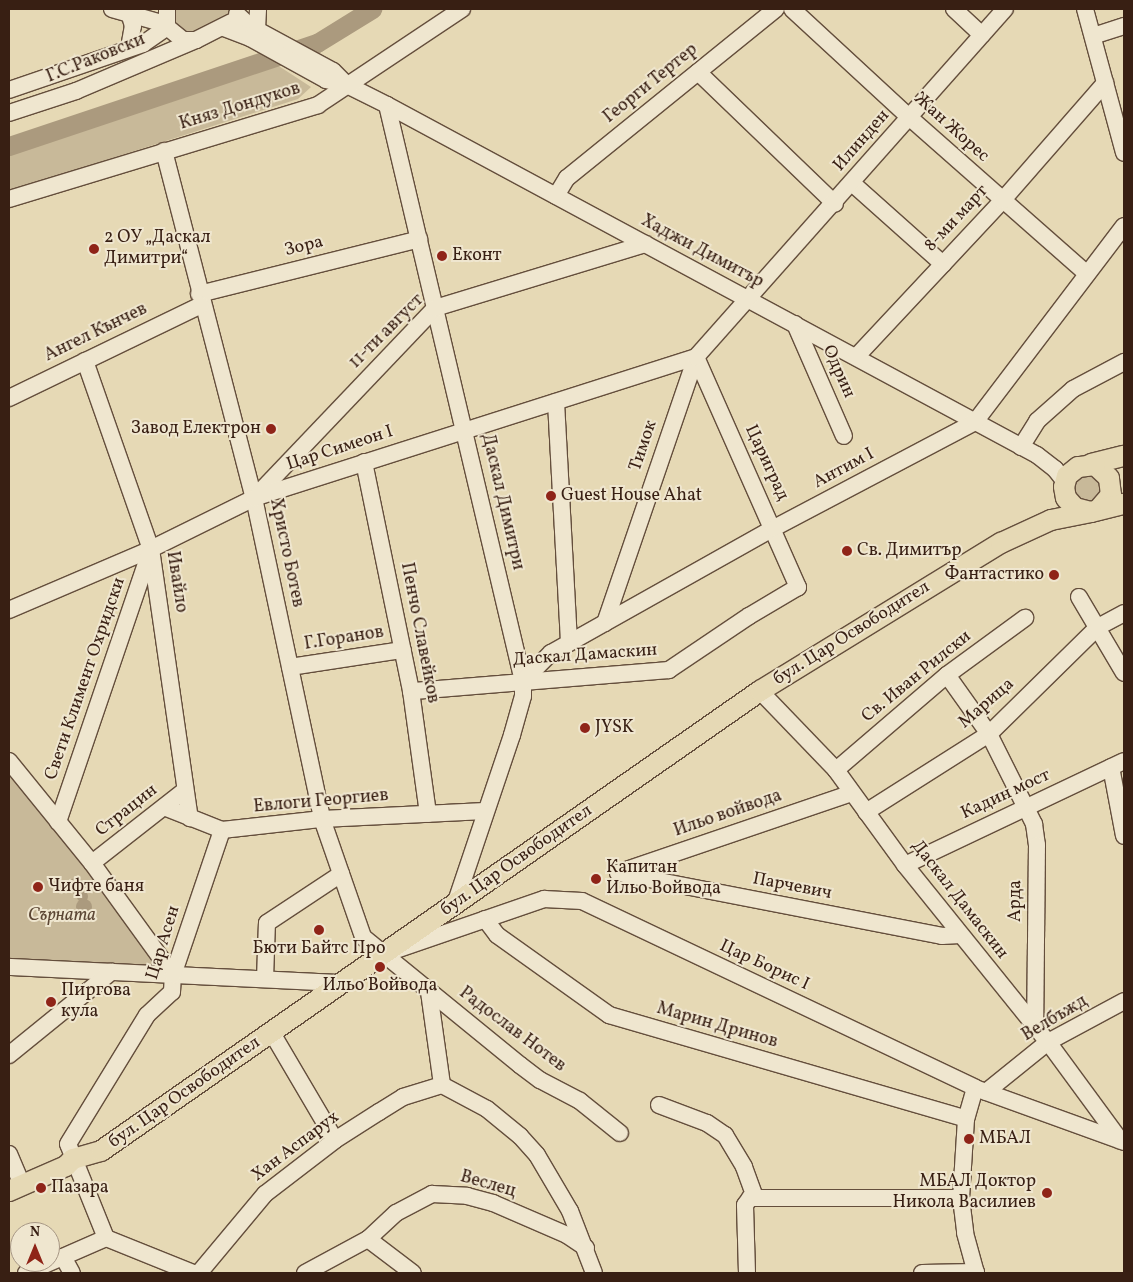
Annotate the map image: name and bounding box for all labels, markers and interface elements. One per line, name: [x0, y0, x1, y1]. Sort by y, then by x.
street label: Г.С.Раковски: [43, 29, 149, 89]
street label: Георги Тертер: [599, 39, 703, 129]
street label: Княз Дондуков: [177, 78, 303, 136]
street label: Жан Жорес: [909, 88, 993, 168]
street label: Илинден: [829, 106, 895, 176]
street label: 8-ми март: [921, 181, 993, 257]
street label: Хаджи Димитър: [637, 211, 767, 293]
place label: 2 ОУ „Даскал Димитри“: [104, 228, 211, 270]
street label: Зора: [282, 232, 326, 262]
marker: 2 ОУ „Даскал Димитри“: [88, 243, 100, 255]
place label: Еконт: [452, 245, 502, 267]
marker: Еконт: [436, 250, 448, 262]
street label: 11-ти август: [345, 290, 429, 374]
street label: Ангел Кънчев: [41, 299, 151, 367]
street label: Одрин: [817, 342, 859, 402]
place label: Завод Електрон: [131, 418, 261, 440]
street label: Тимок: [625, 418, 663, 474]
street label: Цар Симеон I: [284, 422, 396, 476]
street label: Цариград: [739, 422, 793, 504]
marker: Завод Електрон: [265, 423, 277, 435]
street label: Даскал Димитри: [476, 432, 528, 572]
street label: Антим I: [810, 444, 878, 494]
place label: Guest House Ahat: [561, 485, 702, 507]
marker: Guest House Ahat: [545, 490, 557, 502]
street label: Христо Ботев: [264, 497, 308, 609]
place label: Св. Димитър: [857, 540, 961, 562]
marker: Св. Димитър: [841, 545, 853, 557]
street label: Ивайло: [160, 550, 192, 614]
street label: Пенчо Славейков: [395, 561, 443, 705]
place label: Фантастико: [945, 564, 1044, 586]
marker: Фантастико: [1048, 569, 1060, 581]
street label: Свети Климент Охридски: [41, 575, 131, 783]
street label: бул. Цар Освободител: [770, 577, 934, 691]
street label: Г.Горанов: [303, 622, 385, 656]
street label: Св. Иван Рилски: [858, 626, 976, 728]
street label: Даскал Дамаскин: [512, 640, 658, 672]
street label: Марица: [955, 674, 1019, 734]
place label: JYSK: [595, 717, 634, 739]
marker: JYSK: [579, 722, 591, 734]
street label: Кадин мост: [958, 765, 1054, 825]
street label: Страцин: [92, 780, 162, 842]
street label: Евлоги Георгиев: [253, 785, 389, 819]
street label: Ильо войвода: [671, 785, 785, 843]
street label: бул. Цар Освободител: [437, 800, 597, 922]
street label: Даскал Дамаскин: [906, 836, 1012, 964]
place label: Капитан Ильо Войвода: [606, 858, 721, 901]
street label: Парчевич: [751, 869, 833, 905]
marker: Капитан Ильо Войвода: [590, 873, 602, 885]
place label: Чифте баня: [48, 876, 144, 898]
street label: Арда: [1005, 880, 1027, 922]
marker: Чифте баня: [32, 881, 44, 893]
street label: Цар Асен: [143, 903, 185, 983]
park label: Сърната: [28, 905, 96, 927]
marker: Бюти Байтс Про: [313, 924, 325, 936]
street label: Цар Борис I: [716, 936, 812, 996]
place label: Бюти Байтс Про: [252, 938, 386, 960]
marker: Ильо Войвода: [374, 961, 386, 973]
place label: Ильо Войвода: [323, 975, 437, 997]
place label: Пиргова кула: [61, 981, 131, 1024]
street label: Радослав Нотев: [454, 983, 570, 1077]
street label: Велбъжд: [1018, 991, 1092, 1047]
marker: Пиргова кула: [45, 996, 57, 1008]
street label: Марин Дринов: [654, 998, 780, 1054]
street label: бул. Цар Освободител: [105, 1032, 265, 1154]
street label: Хан Аспарух: [248, 1107, 344, 1187]
place label: МБАЛ: [979, 1128, 1031, 1150]
marker: МБАЛ: [963, 1133, 975, 1145]
street label: Веслец: [457, 1167, 519, 1203]
place label: МБАЛ Доктор Никола Василиев: [893, 1172, 1036, 1214]
place label: Пазара: [51, 1177, 109, 1199]
marker: Пазара: [35, 1182, 47, 1194]
marker: МБАЛ Доктор Никола Василиев: [1040, 1186, 1054, 1200]
north arrow: [10, 1222, 60, 1272]
text: N: [30, 1223, 40, 1242]

